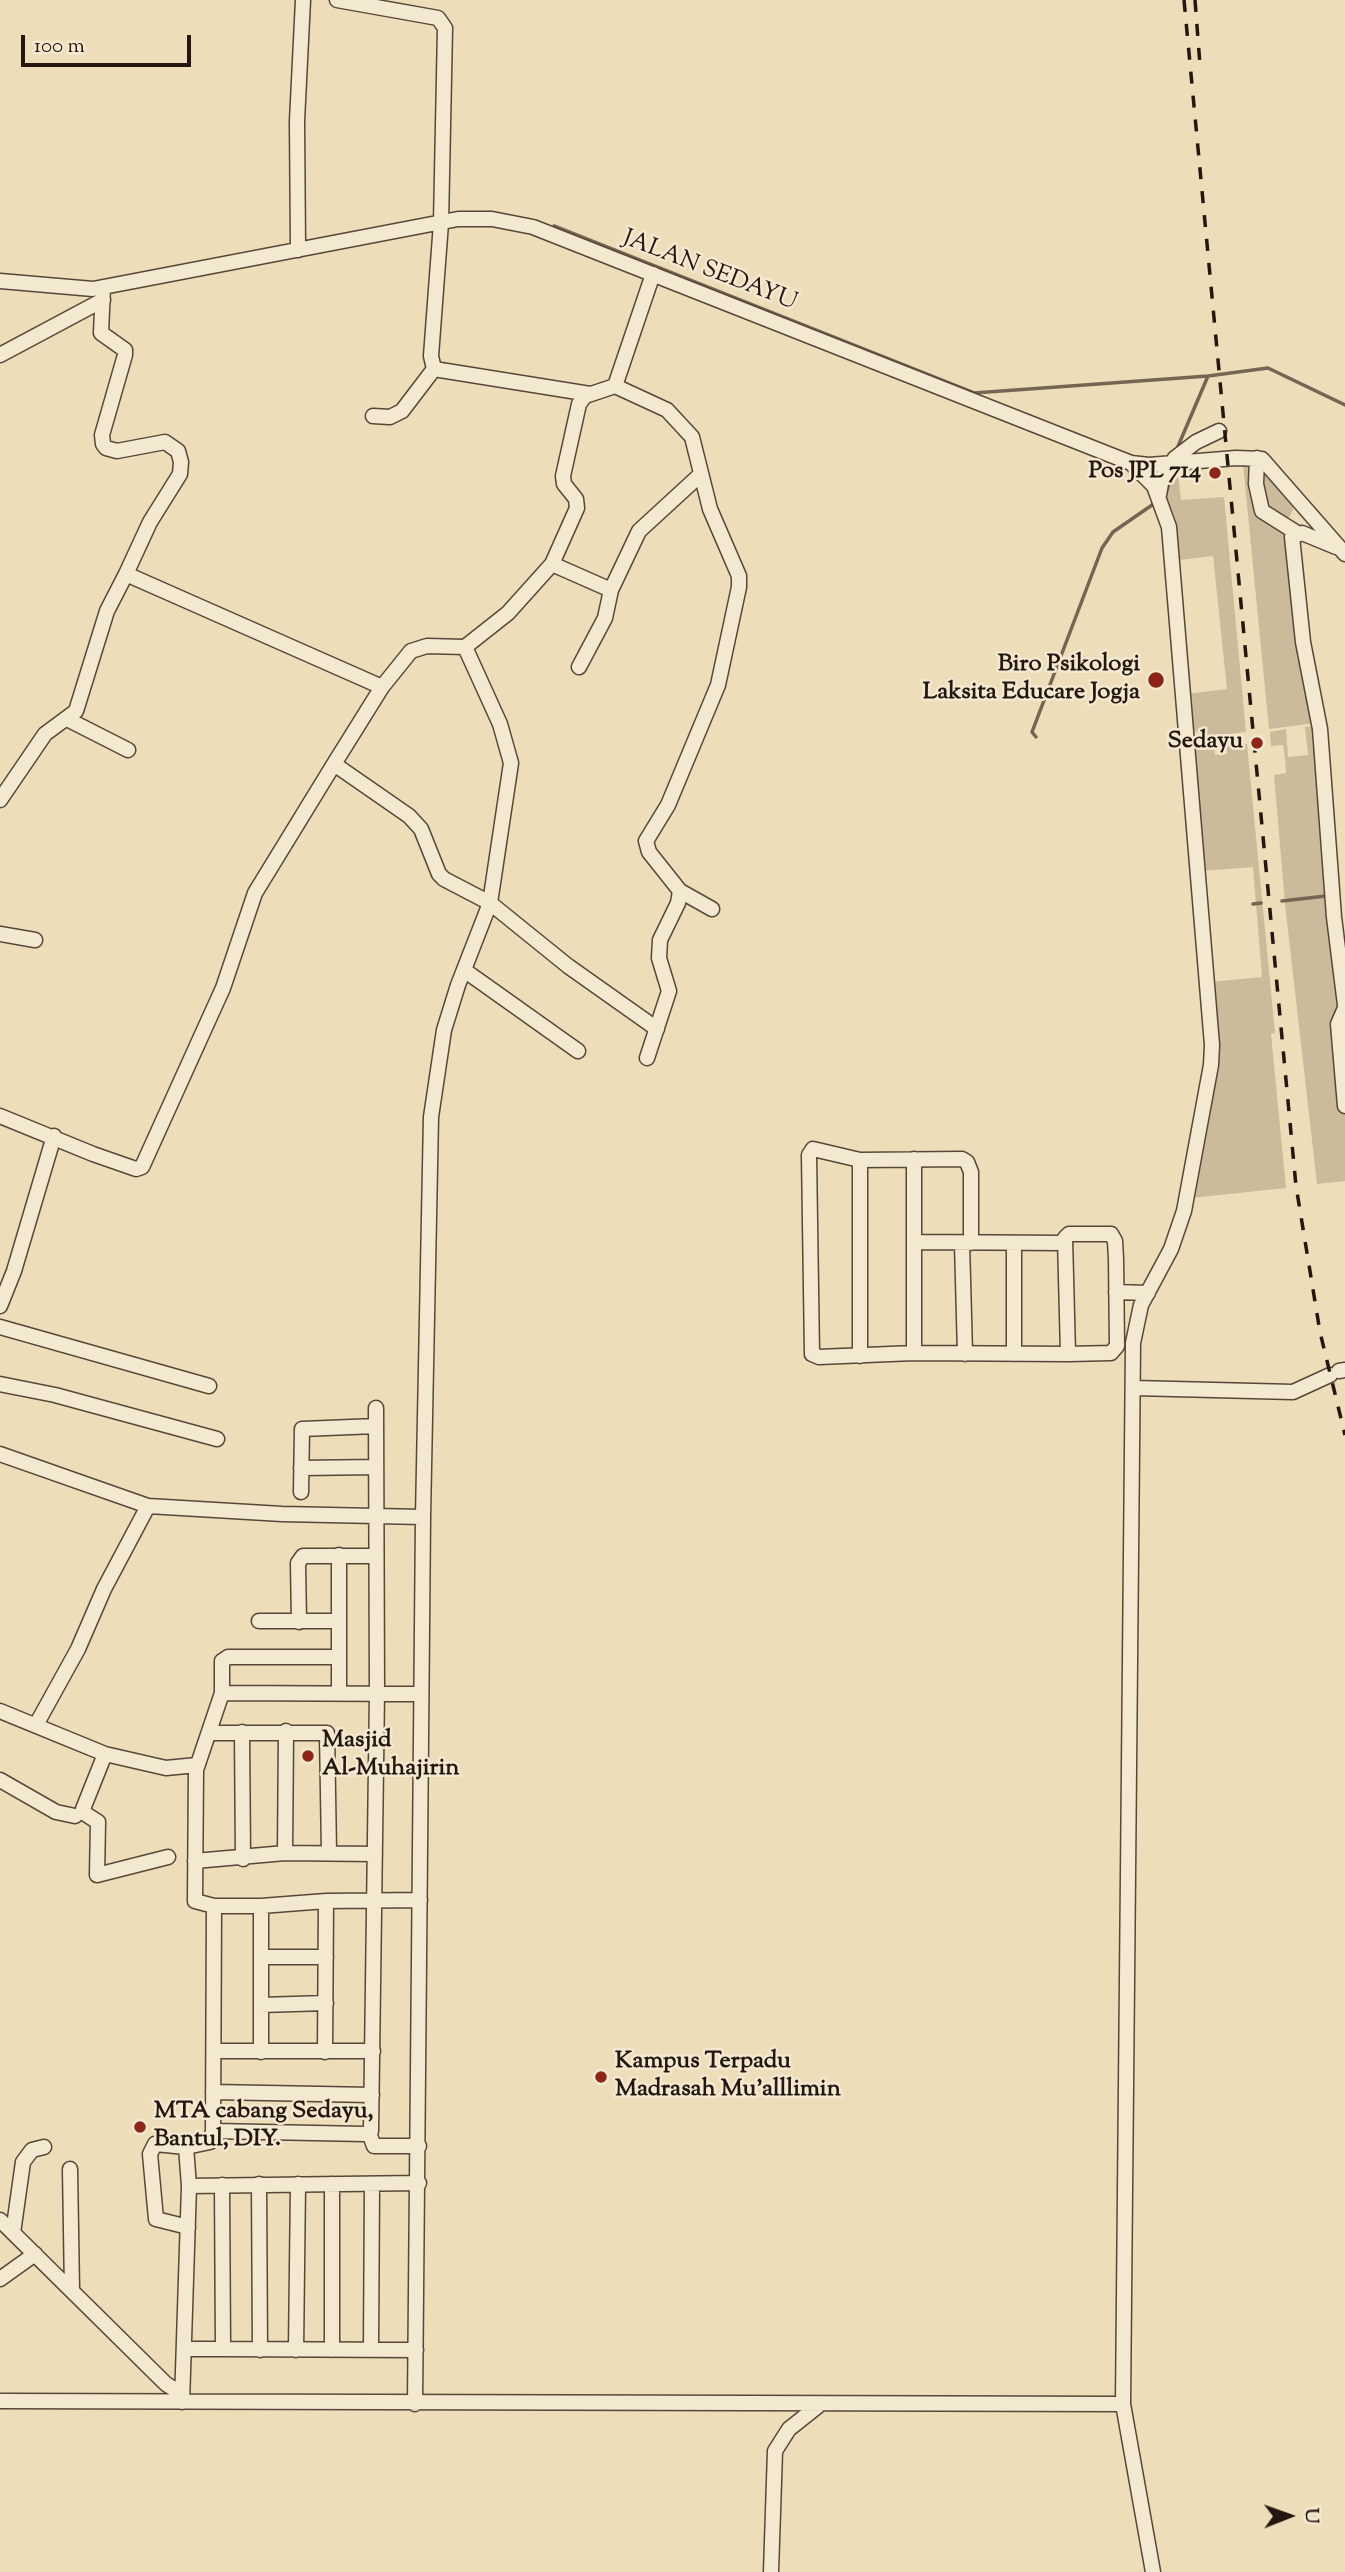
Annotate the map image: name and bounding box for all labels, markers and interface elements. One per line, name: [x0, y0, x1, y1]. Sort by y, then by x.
scale bar: [24, 21, 194, 65]
text: 100 m: [34, 32, 85, 62]
street label: JALAN SEDAYU: [618, 226, 800, 318]
place label: Pos JPL 714: [1088, 459, 1201, 487]
marker: Pos JPL 714: [1207, 465, 1223, 481]
place label: Biro Psikologi Laksita Educare Jogja: [923, 652, 1140, 708]
marker: Biro Psikologi Laksita Educare Jogja: [1146, 670, 1166, 690]
place label: Sedayu: [1167, 729, 1243, 757]
marker: Sedayu: [1249, 735, 1265, 751]
place label: Masjid Al-Muhajirin: [322, 1728, 460, 1784]
marker: Masjid Al-Muhajirin: [300, 1748, 316, 1764]
place label: Kampus Terpadu Madrasah Mu'alllimin: [615, 2049, 841, 2105]
marker: Kampus Terpadu Madrasah Mu'alllimin: [593, 2069, 609, 2085]
place label: MTA cabang Sedayu, Bantul, DIY.: [154, 2099, 374, 2155]
marker: MTA cabang Sedayu, Bantul, DIY.: [132, 2119, 148, 2135]
north arrow: [1254, 2481, 1324, 2551]
text: U: [1297, 2508, 1324, 2524]

